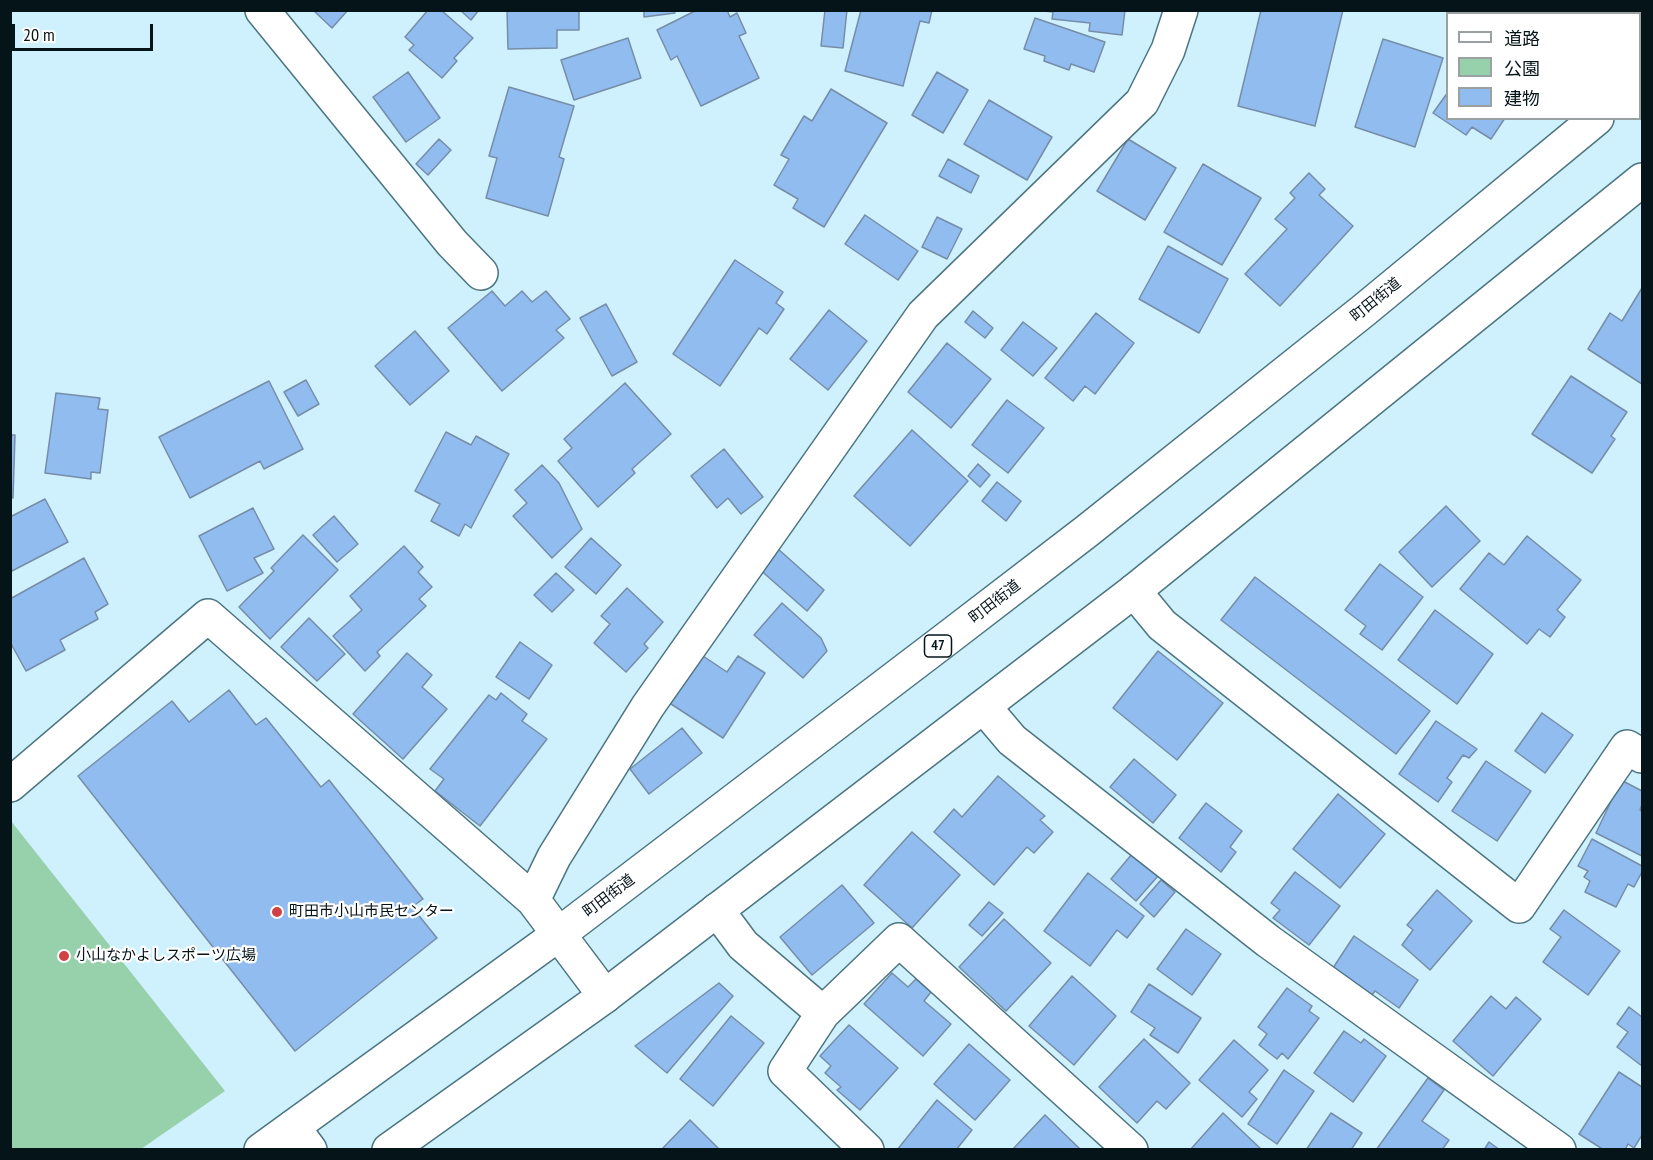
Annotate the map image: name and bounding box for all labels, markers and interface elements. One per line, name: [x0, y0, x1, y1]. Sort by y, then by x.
scale bar: [15, 12, 156, 50]
legend: [1446, 12, 1641, 120]
text: 20 m: [23, 23, 55, 46]
text: 道路: [1504, 27, 1540, 50]
text: 公園: [1504, 57, 1540, 80]
text: 建物: [1504, 87, 1540, 110]
street label: 町田街道: [1347, 274, 1405, 326]
street label: 町田街道: [966, 576, 1024, 628]
road number: 47: [924, 635, 952, 657]
street label: 町田街道: [580, 871, 638, 921]
place label: 町田市小山市民センター: [289, 903, 454, 921]
marker: 町田市小山市民センター: [270, 905, 284, 919]
place label: 小山なかよしスポーツ広場: [76, 947, 256, 965]
marker: 小山なかよしスポーツ広場: [57, 949, 71, 963]

